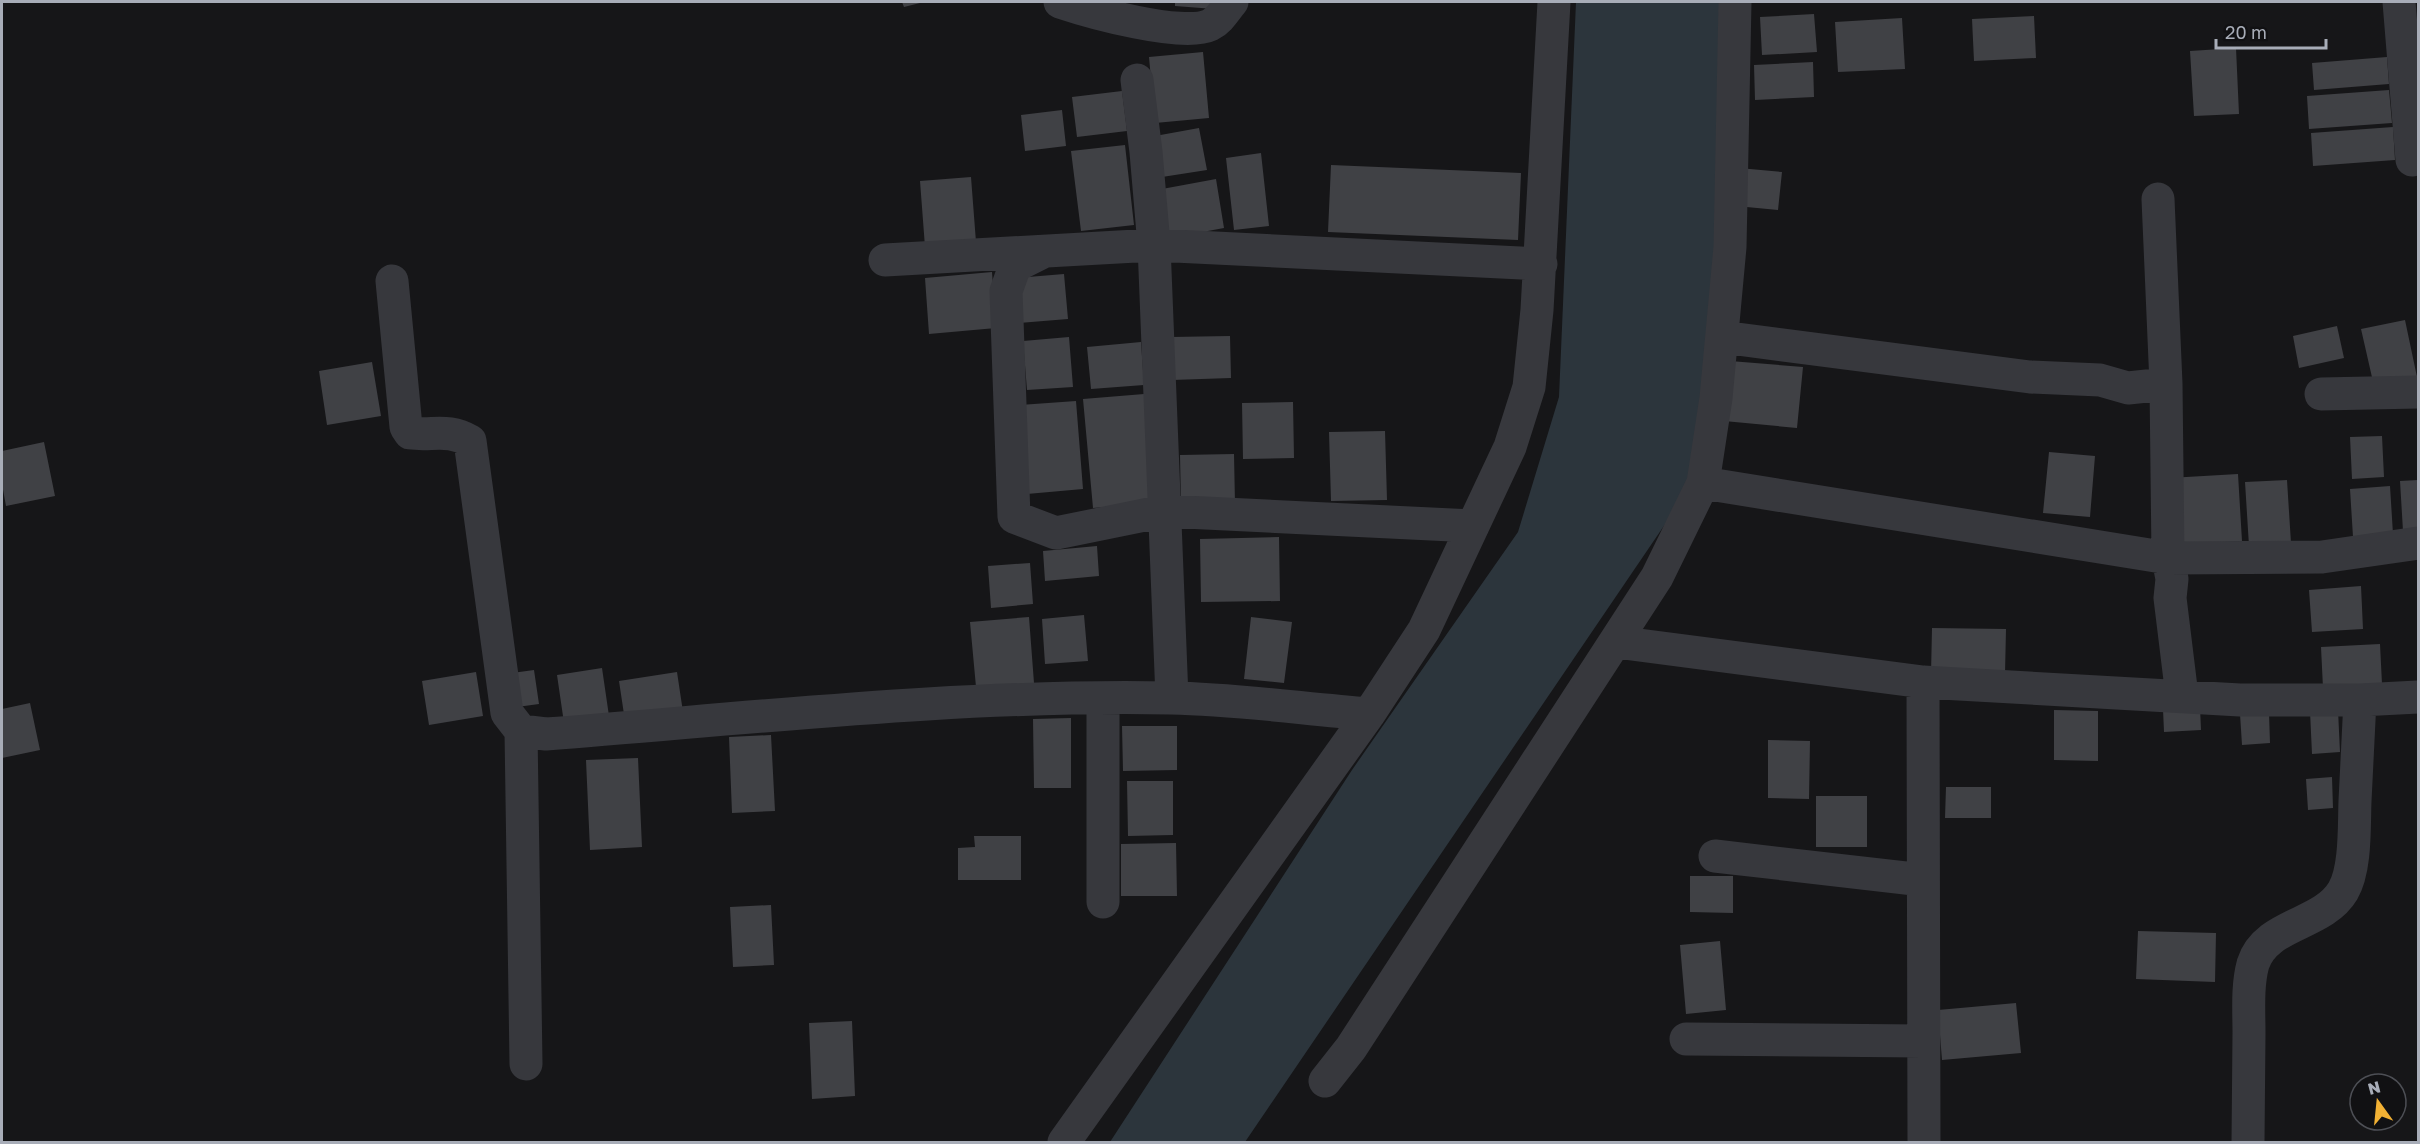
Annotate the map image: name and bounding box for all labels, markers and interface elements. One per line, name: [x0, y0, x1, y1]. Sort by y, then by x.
scale bar: [2216, 12, 2326, 50]
text: 20 m: [2225, 21, 2267, 43]
north arrow: [2348, 1072, 2408, 1132]
text: N: [2366, 1076, 2383, 1099]

